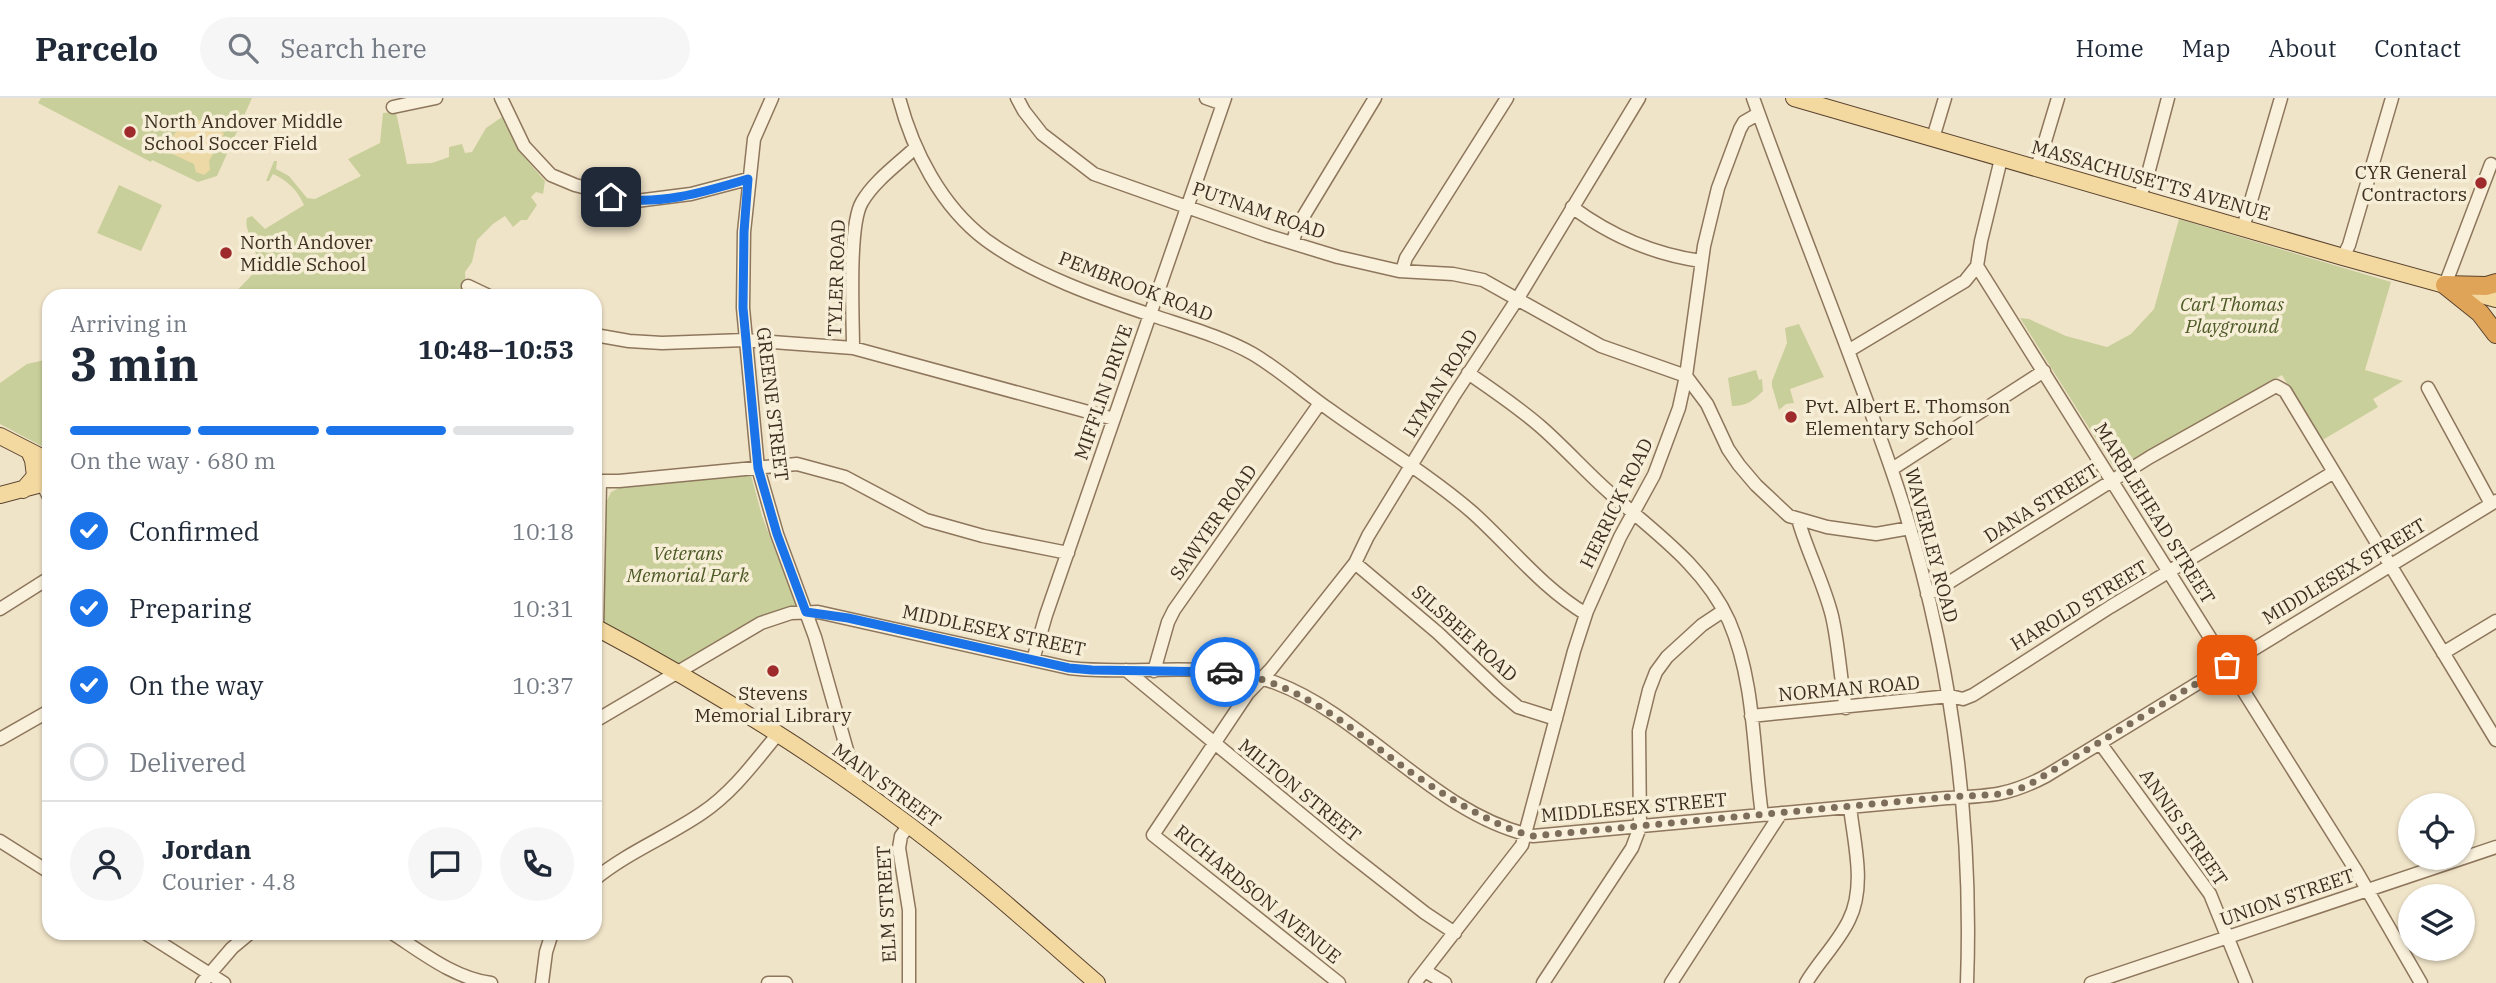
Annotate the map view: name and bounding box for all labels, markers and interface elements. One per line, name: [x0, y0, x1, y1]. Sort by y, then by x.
search box: [200, 17, 690, 80]
text: Parcelo: [35, 27, 158, 70]
icon: search: [224, 29, 262, 67]
text: Search here: [280, 31, 427, 65]
text: Home: [2076, 32, 2144, 64]
text: Map: [2182, 32, 2230, 64]
text: About: [2268, 32, 2336, 64]
text: Contact: [2374, 32, 2461, 64]
place label: North Andover Middle School Soccer Field: [144, 109, 343, 155]
marker: North Andover Middle School Soccer Field: [122, 124, 138, 140]
street label: MASSACHUSETTS AVENUE: [2029, 134, 2273, 226]
place label: CYR General Contractors: [2355, 160, 2467, 206]
pin: [581, 167, 641, 227]
marker: CYR General Contractors: [2473, 175, 2489, 191]
street label: PUTNAM ROAD: [1189, 176, 1329, 244]
icon: home: [592, 178, 630, 216]
street label: TYLER ROAD: [822, 219, 850, 337]
place label: North Andover Middle School: [240, 230, 373, 276]
marker: North Andover Middle School: [218, 245, 234, 261]
street label: PEMBROOK ROAD: [1055, 246, 1217, 326]
park label: Carl Thomas Playground: [2180, 292, 2284, 338]
text: Arriving in: [70, 308, 187, 338]
street label: MIFFLIN DRIVE: [1069, 321, 1137, 463]
street label: LYMAN ROAD: [1397, 325, 1483, 441]
street label: GREENE STREET: [752, 326, 794, 482]
text: 10:48–10:53: [418, 332, 574, 366]
text: 3 min: [70, 334, 199, 394]
place label: Pvt. Albert E. Thomson Elementary School: [1805, 394, 2011, 440]
marker: Pvt. Albert E. Thomson Elementary School: [1783, 409, 1799, 425]
street label: MARBLEHEAD STREET: [2089, 418, 2221, 608]
street label: HERRICK ROAD: [1574, 434, 1658, 572]
text: On the way · 680 m: [70, 445, 276, 475]
street label: DANA STREET: [1979, 458, 2103, 548]
street label: SAWYER ROAD: [1164, 460, 1262, 584]
street label: WAVERLEY ROAD: [1900, 465, 1964, 625]
icon: check: [70, 512, 108, 550]
street label: MIDDLESEX STREET: [2258, 513, 2430, 629]
text: Confirmed: [129, 514, 260, 548]
text: 10:18: [512, 516, 574, 546]
park label: Veterans Memorial Park: [626, 541, 750, 587]
street label: HAROLD STREET: [2006, 555, 2152, 655]
street label: SILSBEE ROAD: [1407, 579, 1523, 687]
icon: check: [70, 589, 108, 627]
text: Preparing: [129, 591, 251, 625]
text: 10:31: [512, 593, 574, 623]
street label: MIDDLESEX STREET: [900, 599, 1088, 661]
pin: [2197, 635, 2257, 695]
courier: [1190, 637, 1260, 707]
icon: bag: [2208, 646, 2246, 684]
icon: car: [1206, 653, 1244, 691]
marker: Stevens Memorial Library: [765, 663, 781, 679]
icon: check: [70, 666, 108, 704]
text: On the way: [129, 668, 263, 702]
text: 10:37: [512, 670, 574, 700]
street label: NORMAN ROAD: [1777, 670, 1921, 706]
place label: Stevens Memorial Library: [694, 681, 852, 727]
street label: MILTON STREET: [1234, 733, 1366, 847]
street label: MAIN STREET: [828, 738, 946, 832]
text: Delivered: [129, 745, 246, 779]
street label: ANNIS STREET: [2135, 764, 2233, 890]
street label: MIDDLESEX STREET: [1540, 787, 1728, 827]
map controls: [2398, 793, 2475, 961]
button: locate: [2398, 793, 2475, 870]
street label: RICHARDSON AVENUE: [1170, 819, 1346, 969]
button: person: [70, 827, 144, 901]
button: chat: [408, 827, 482, 901]
button: phone: [500, 827, 574, 901]
text: Jordan: [162, 832, 252, 866]
street label: ELM STREET: [871, 845, 901, 963]
street label: UNION STREET: [2216, 863, 2358, 931]
text: Courier · 4.8: [162, 866, 296, 896]
button: layers: [2398, 884, 2475, 961]

